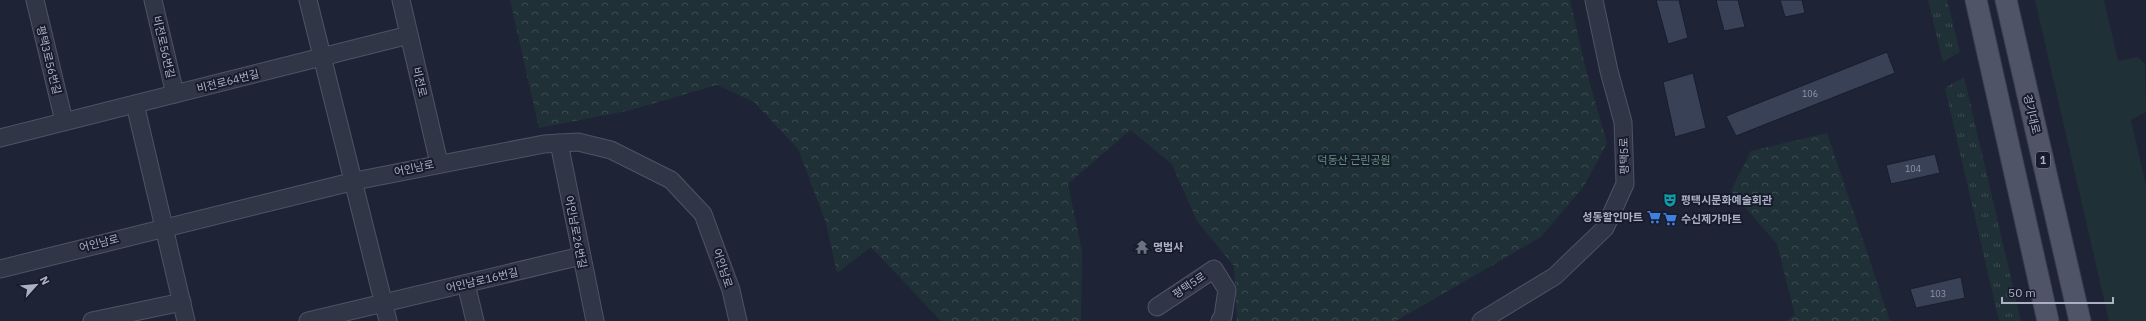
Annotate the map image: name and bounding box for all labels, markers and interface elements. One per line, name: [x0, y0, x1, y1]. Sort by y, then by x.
street label: 비전로56번길: [150, 14, 178, 80]
street label: 평택3로56번길: [34, 24, 64, 96]
street label: 비전로64번길: [195, 66, 261, 96]
street label: 비전로: [410, 66, 430, 98]
house number: 106: [1802, 88, 1818, 99]
street label: 경기대로: [2021, 93, 2043, 135]
street label: 평택5로: [1617, 137, 1631, 175]
road number: 1: [2036, 152, 2050, 168]
park label: 덕동산 근린공원: [1317, 153, 1391, 167]
street label: 어인남로: [393, 157, 435, 179]
house number: 104: [1905, 163, 1921, 174]
theatre icon: 평택시문화예술회관: [1662, 192, 1678, 208]
place label: 평택시문화예술회관: [1681, 193, 1772, 207]
street label: 어인남로26번길: [562, 194, 590, 270]
supermarket icon: 성동할인마트: [1646, 209, 1662, 225]
place label: 성동할인마트: [1582, 210, 1643, 224]
supermarket icon: 수신제가마트: [1662, 211, 1678, 227]
place label: 수신제가마트: [1681, 212, 1742, 226]
street label: 어인남로: [78, 231, 120, 255]
temple icon: 명법사: [1134, 239, 1150, 255]
place label: 명법사: [1153, 240, 1183, 254]
street label: 어인남로: [710, 247, 736, 289]
north arrow: [16, 265, 56, 305]
street label: 어인남로16번길: [444, 265, 520, 295]
street label: 평택5로: [1170, 269, 1208, 301]
text: N: [37, 274, 53, 287]
scale bar: [2002, 279, 2113, 305]
text: 50 m: [2008, 285, 2036, 300]
house number: 103: [1930, 288, 1946, 299]

